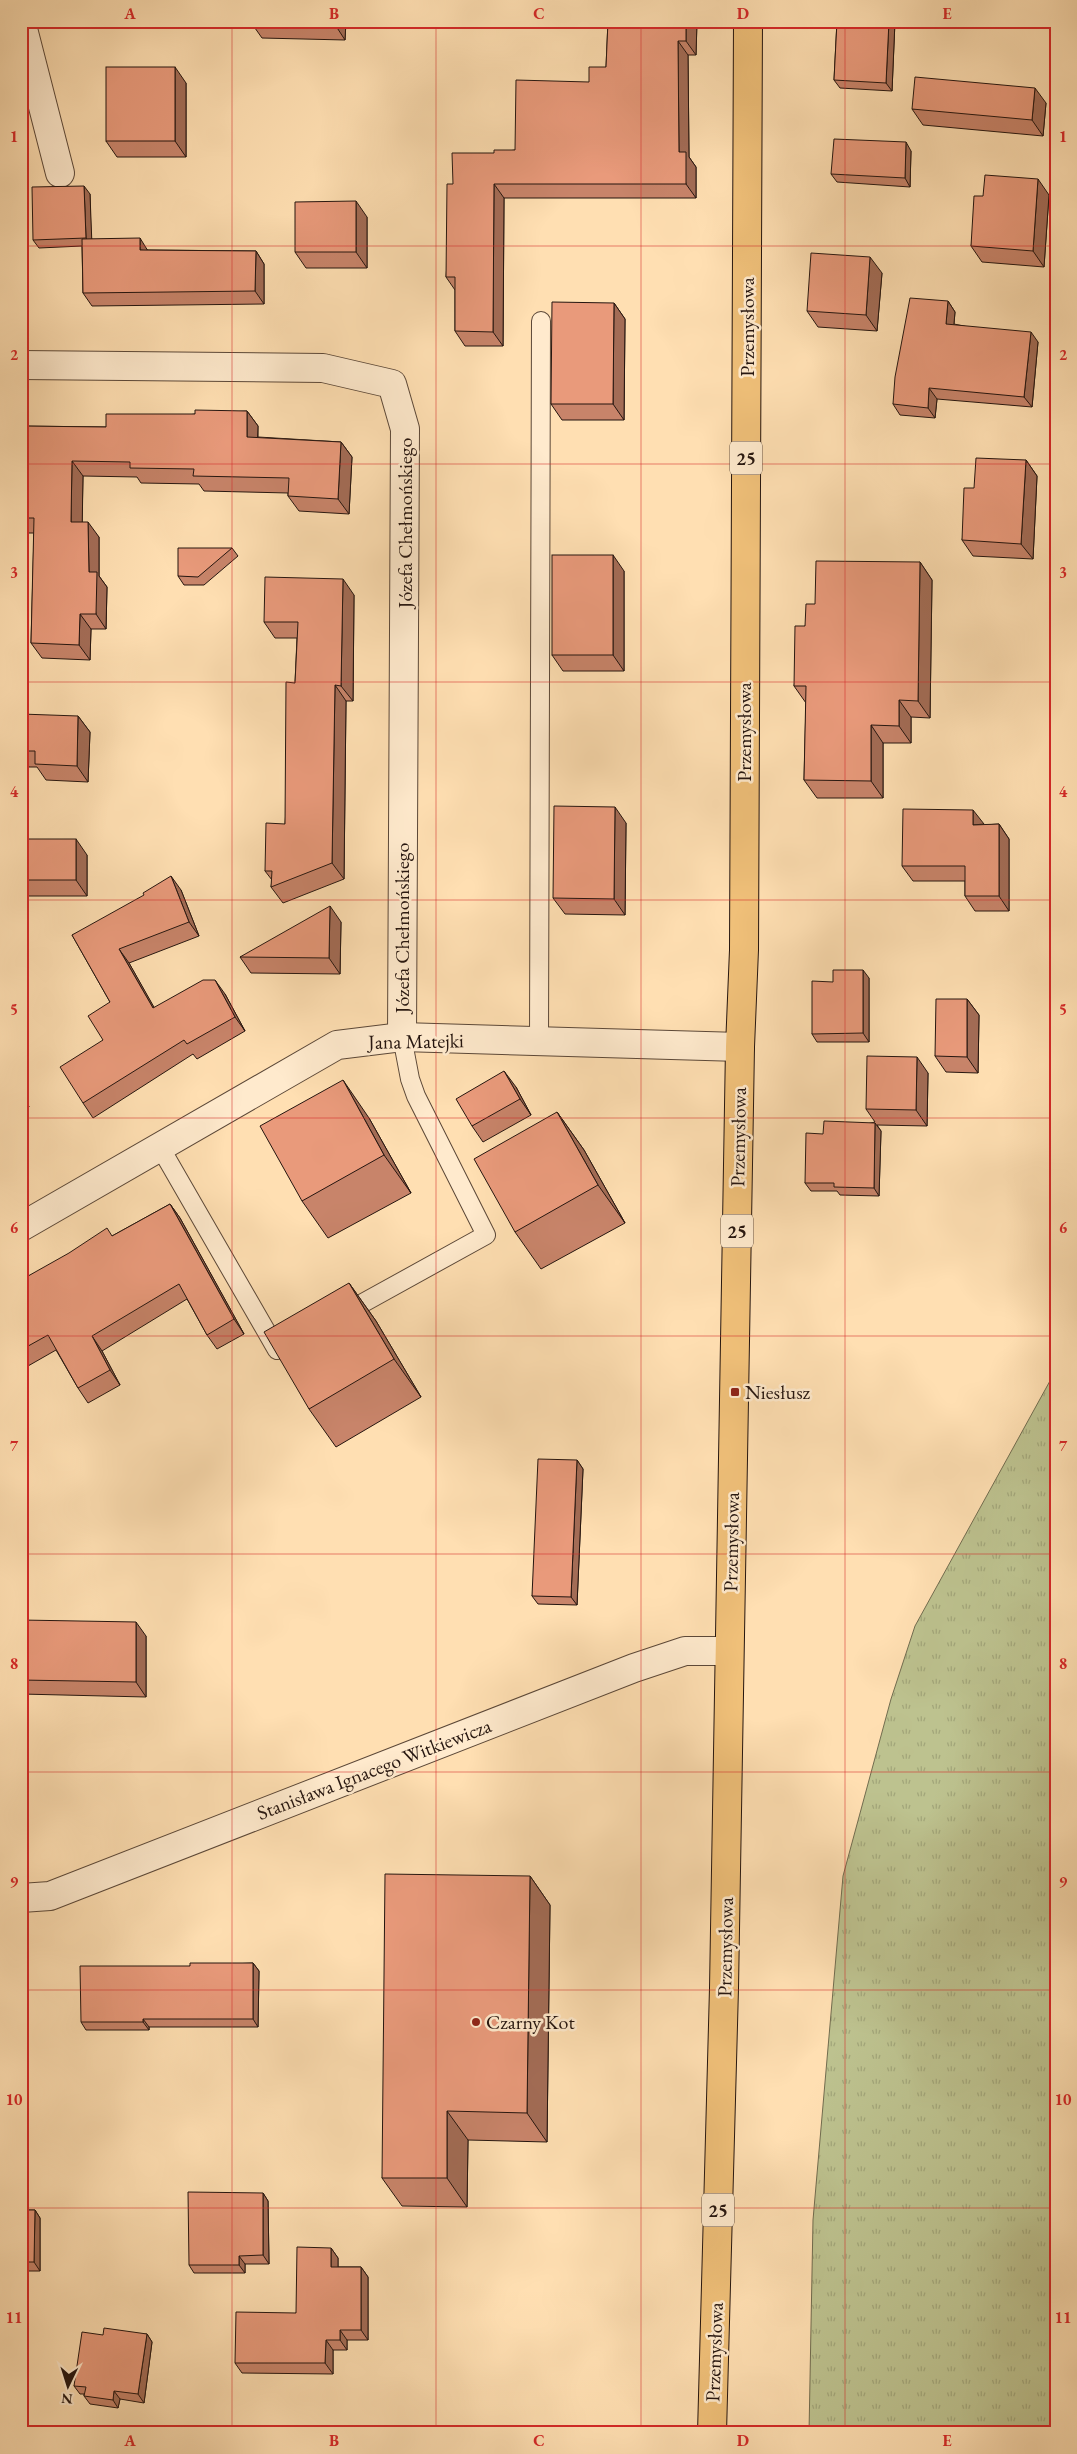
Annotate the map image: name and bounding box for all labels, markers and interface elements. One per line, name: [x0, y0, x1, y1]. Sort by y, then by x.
text: A: [123, 3, 136, 24]
text: B: [329, 3, 339, 24]
text: C: [533, 3, 545, 24]
text: D: [737, 3, 749, 24]
text: E: [942, 3, 952, 24]
text: 1: [10, 126, 18, 147]
text: 1: [1059, 126, 1067, 147]
street label: Przemysłowa: [734, 277, 760, 377]
text: 2: [10, 344, 19, 365]
text: 2: [1059, 344, 1068, 365]
street label: Józefa Chełmońskiego: [392, 438, 418, 610]
road number: 25: [730, 442, 762, 474]
text: 3: [10, 562, 18, 583]
text: 3: [1059, 562, 1067, 583]
street label: Przemysłowa: [731, 682, 757, 782]
text: 4: [10, 781, 19, 802]
text: 4: [1059, 781, 1068, 802]
street label: Józefa Chełmońskiego: [389, 843, 415, 1015]
text: 5: [10, 999, 18, 1020]
text: 5: [1059, 999, 1067, 1020]
street label: Jana Matejki: [366, 1027, 464, 1055]
street label: Przemysłowa: [724, 1087, 752, 1187]
road number: 25: [721, 1214, 753, 1248]
text: 6: [10, 1217, 19, 1238]
text: 6: [1059, 1217, 1068, 1238]
place label: Niesłusz: [745, 1379, 811, 1405]
marker: Niesłusz: [729, 1386, 741, 1398]
text: 7: [10, 1435, 19, 1456]
text: 7: [1059, 1435, 1068, 1456]
street label: Przemysłowa: [717, 1492, 745, 1592]
text: 8: [10, 1653, 18, 1674]
text: 8: [1059, 1653, 1067, 1674]
street label: Stanisława Ignacego Witkiewicza: [253, 1712, 495, 1826]
text: 9: [10, 1871, 19, 1892]
text: 9: [1059, 1871, 1068, 1892]
street label: Przemysłowa: [711, 1897, 739, 1997]
place label: Czarny Kot: [486, 2009, 575, 2035]
marker: Czarny Kot: [470, 2016, 482, 2028]
text: 10: [6, 2089, 23, 2110]
text: 10: [1055, 2089, 1072, 2110]
road number: 25: [702, 2194, 734, 2226]
street label: Przemysłowa: [699, 2302, 729, 2402]
text: 11: [6, 2307, 22, 2328]
text: 11: [1055, 2307, 1071, 2328]
north arrow: [42, 2362, 92, 2412]
text: N: [60, 2390, 73, 2408]
text: A: [123, 2430, 136, 2451]
text: B: [329, 2430, 339, 2451]
text: C: [533, 2430, 545, 2451]
text: D: [737, 2430, 749, 2451]
text: E: [942, 2430, 952, 2451]

